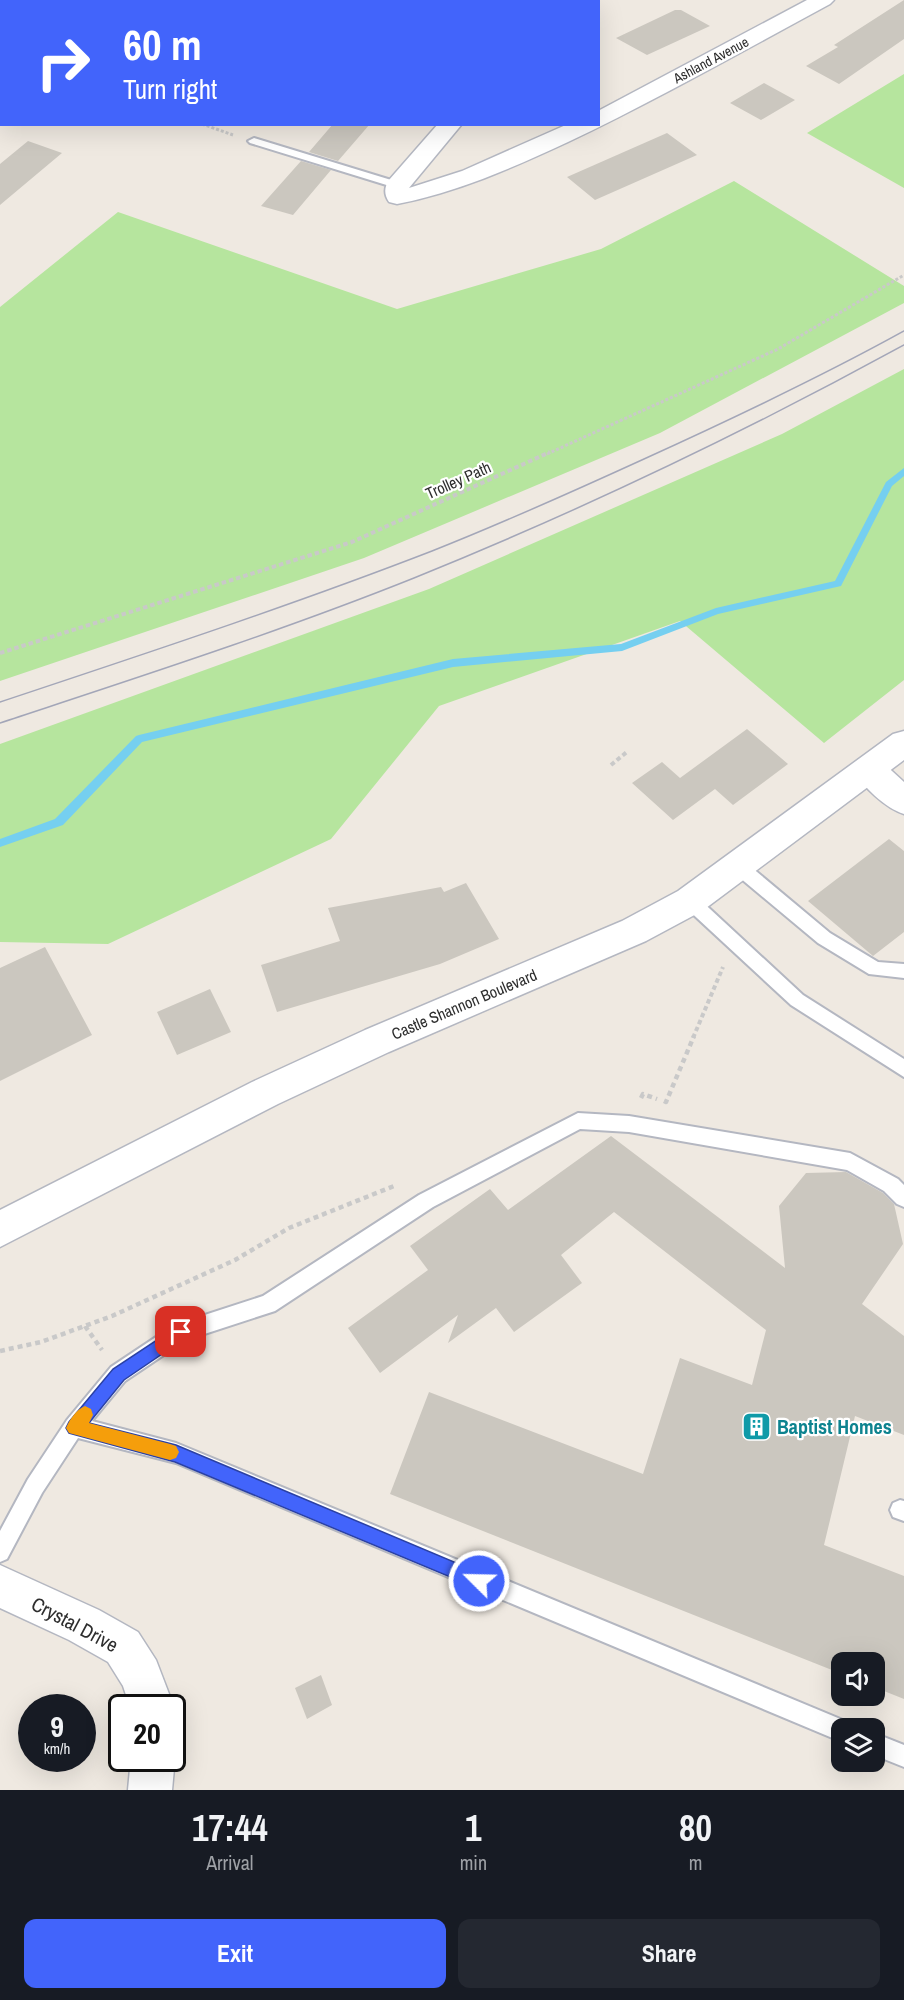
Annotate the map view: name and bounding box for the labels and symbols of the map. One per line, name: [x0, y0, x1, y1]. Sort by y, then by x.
street label: Ashland Avenue: [669, 33, 752, 88]
street label: Trolley Path: [422, 456, 494, 504]
street label: Castle Shannon Boulevard: [388, 963, 540, 1045]
pin: [155, 1306, 206, 1357]
building icon: Baptist Homes: [740, 1410, 772, 1442]
place label: Baptist Homes: [777, 1413, 892, 1440]
position arrow: [447, 1549, 511, 1613]
street label: Crystal Drive: [27, 1590, 123, 1658]
speed limit sign: 20: [108, 1694, 186, 1772]

